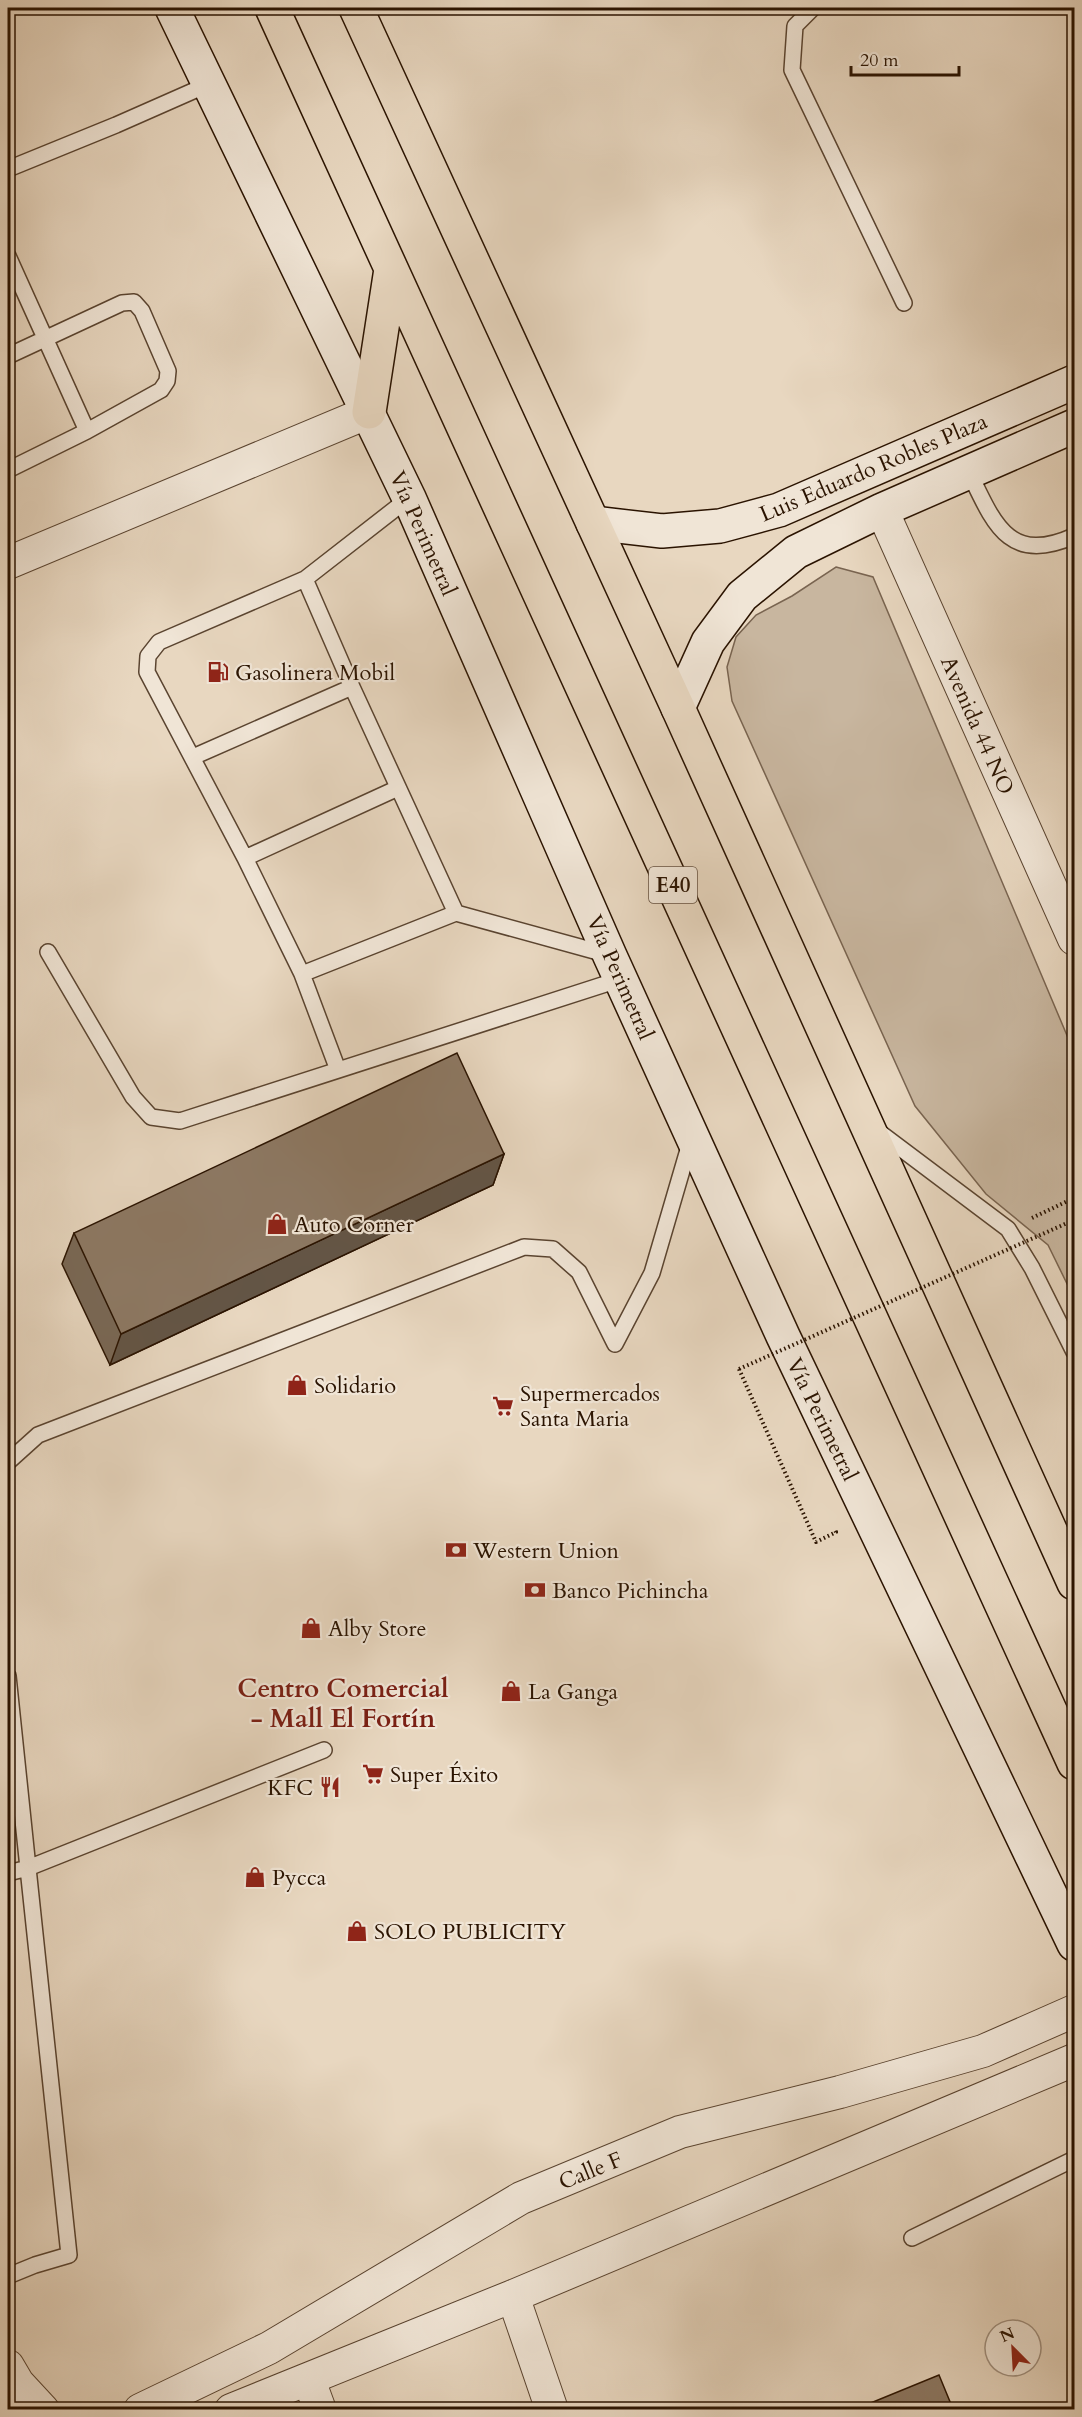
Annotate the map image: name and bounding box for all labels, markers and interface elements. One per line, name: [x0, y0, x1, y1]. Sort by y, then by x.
scale bar: [851, 39, 959, 77]
text: 20 m: [860, 48, 899, 73]
street label: Luis Eduardo Robles Plaza: [755, 406, 992, 529]
street label: Vía Perimetral: [382, 466, 464, 601]
street label: Avenida 44 NO: [933, 651, 1021, 799]
place label: Gasolinera Mobil: [235, 658, 395, 688]
fuel station icon: Gasolinera Mobil: [206, 660, 230, 684]
road number: E40: [649, 867, 697, 903]
street label: Vía Perimetral: [579, 910, 661, 1045]
place label: Auto Corner: [294, 1210, 415, 1240]
shop icon: Auto Corner: [265, 1212, 289, 1236]
street label: Vía Perimetral: [779, 1353, 865, 1486]
place label: Solidario: [314, 1371, 396, 1401]
shop icon: Solidario: [285, 1373, 309, 1397]
place label: Supermercados Santa Maria: [520, 1379, 660, 1434]
supermarket icon: Supermercados Santa Maria: [491, 1394, 515, 1418]
place label: Western Union: [472, 1536, 620, 1566]
bank icon: Western Union: [444, 1538, 468, 1562]
place label: Banco Pichincha: [552, 1576, 709, 1606]
bank icon: Banco Pichincha: [523, 1578, 547, 1602]
place label: Alby Store: [328, 1614, 426, 1644]
shop icon: Alby Store: [299, 1616, 323, 1640]
district label: Centro Comercial - Mall El Fortín: [237, 1671, 449, 1736]
place label: La Ganga: [528, 1677, 618, 1707]
shop icon: La Ganga: [499, 1679, 523, 1703]
place label: Super Éxito: [390, 1760, 498, 1790]
supermarket icon: Super Éxito: [361, 1762, 385, 1786]
place label: KFC: [267, 1773, 313, 1803]
restaurant icon: KFC: [318, 1775, 342, 1799]
place label: Pycca: [272, 1863, 327, 1893]
shop icon: Pycca: [243, 1865, 267, 1889]
place label: SOLO PUBLICITY: [374, 1917, 566, 1947]
shop icon: SOLO PUBLICITY: [345, 1919, 369, 1943]
street label: Calle F: [554, 2145, 627, 2197]
north arrow: [983, 2318, 1043, 2378]
text: N: [996, 2322, 1018, 2348]

